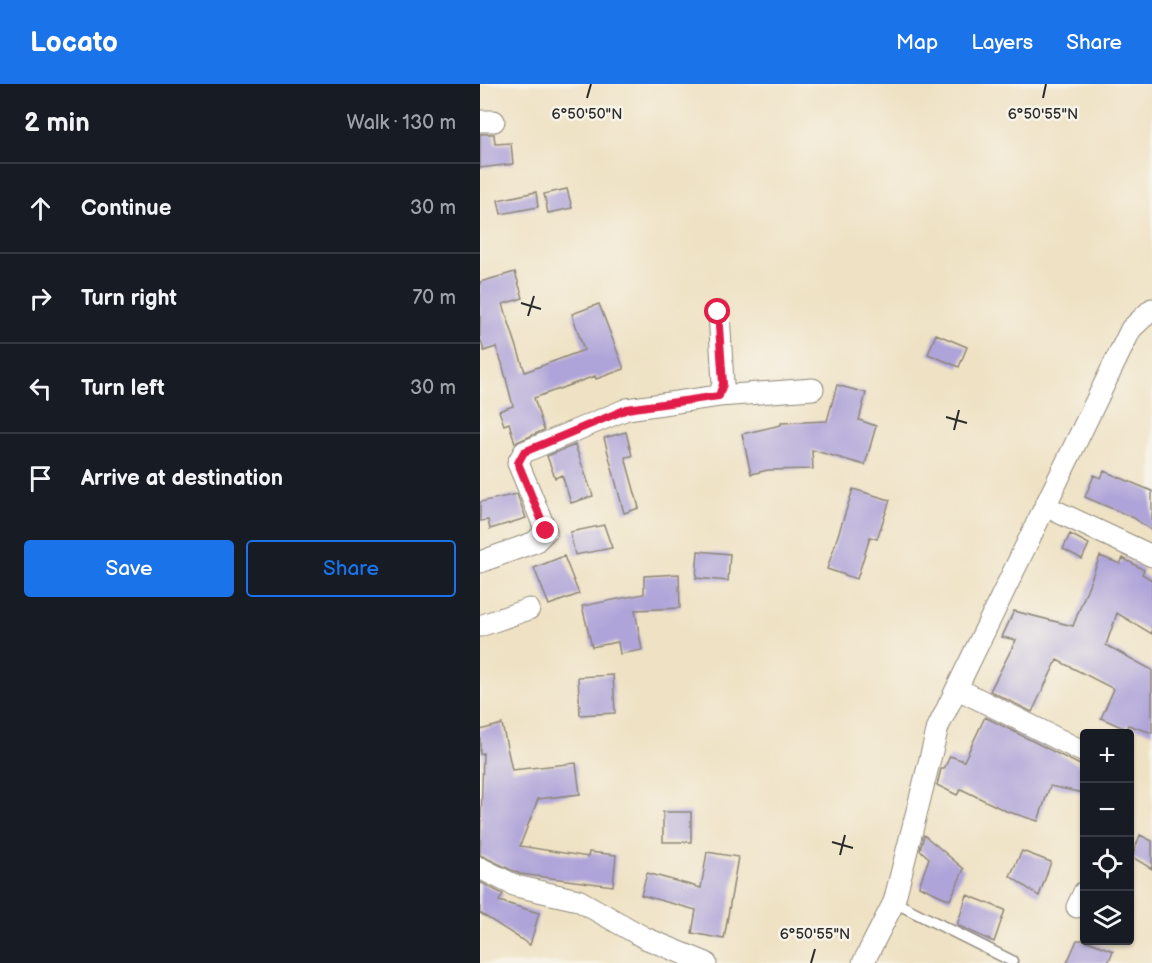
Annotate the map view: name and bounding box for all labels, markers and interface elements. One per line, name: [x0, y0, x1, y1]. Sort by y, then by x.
text: Locato: [30, 26, 118, 59]
text: Map: [896, 30, 938, 55]
text: Layers: [971, 30, 1033, 55]
text: Share: [1066, 30, 1122, 55]
text: 6°50'50"N: [552, 105, 622, 124]
text: 6°50'55"N: [1008, 105, 1078, 124]
text: 2 min: [24, 108, 90, 139]
text: Walk · 130 m: [347, 111, 456, 135]
icon: ahead: [24, 192, 57, 225]
text: Continue: [81, 195, 171, 222]
text: 30 m: [410, 196, 456, 220]
icon: right: [24, 282, 57, 315]
text: Turn right: [81, 285, 177, 312]
text: 70 m: [412, 286, 456, 310]
route start: [704, 298, 730, 324]
icon: left: [24, 372, 57, 405]
text: Turn left: [81, 375, 165, 402]
text: 30 m: [410, 376, 456, 400]
icon: arrive: [24, 462, 57, 495]
text: Arrive at destination: [81, 465, 283, 492]
route end: [532, 517, 558, 543]
button: Save: [24, 540, 234, 597]
button: Share: [246, 540, 456, 597]
map controls: [1080, 729, 1134, 945]
button: +: [1080, 729, 1134, 783]
button: −: [1080, 783, 1134, 837]
button: locate: [1080, 837, 1134, 891]
button: layers: [1080, 891, 1134, 945]
text: 6°50'55"N: [780, 925, 850, 944]

